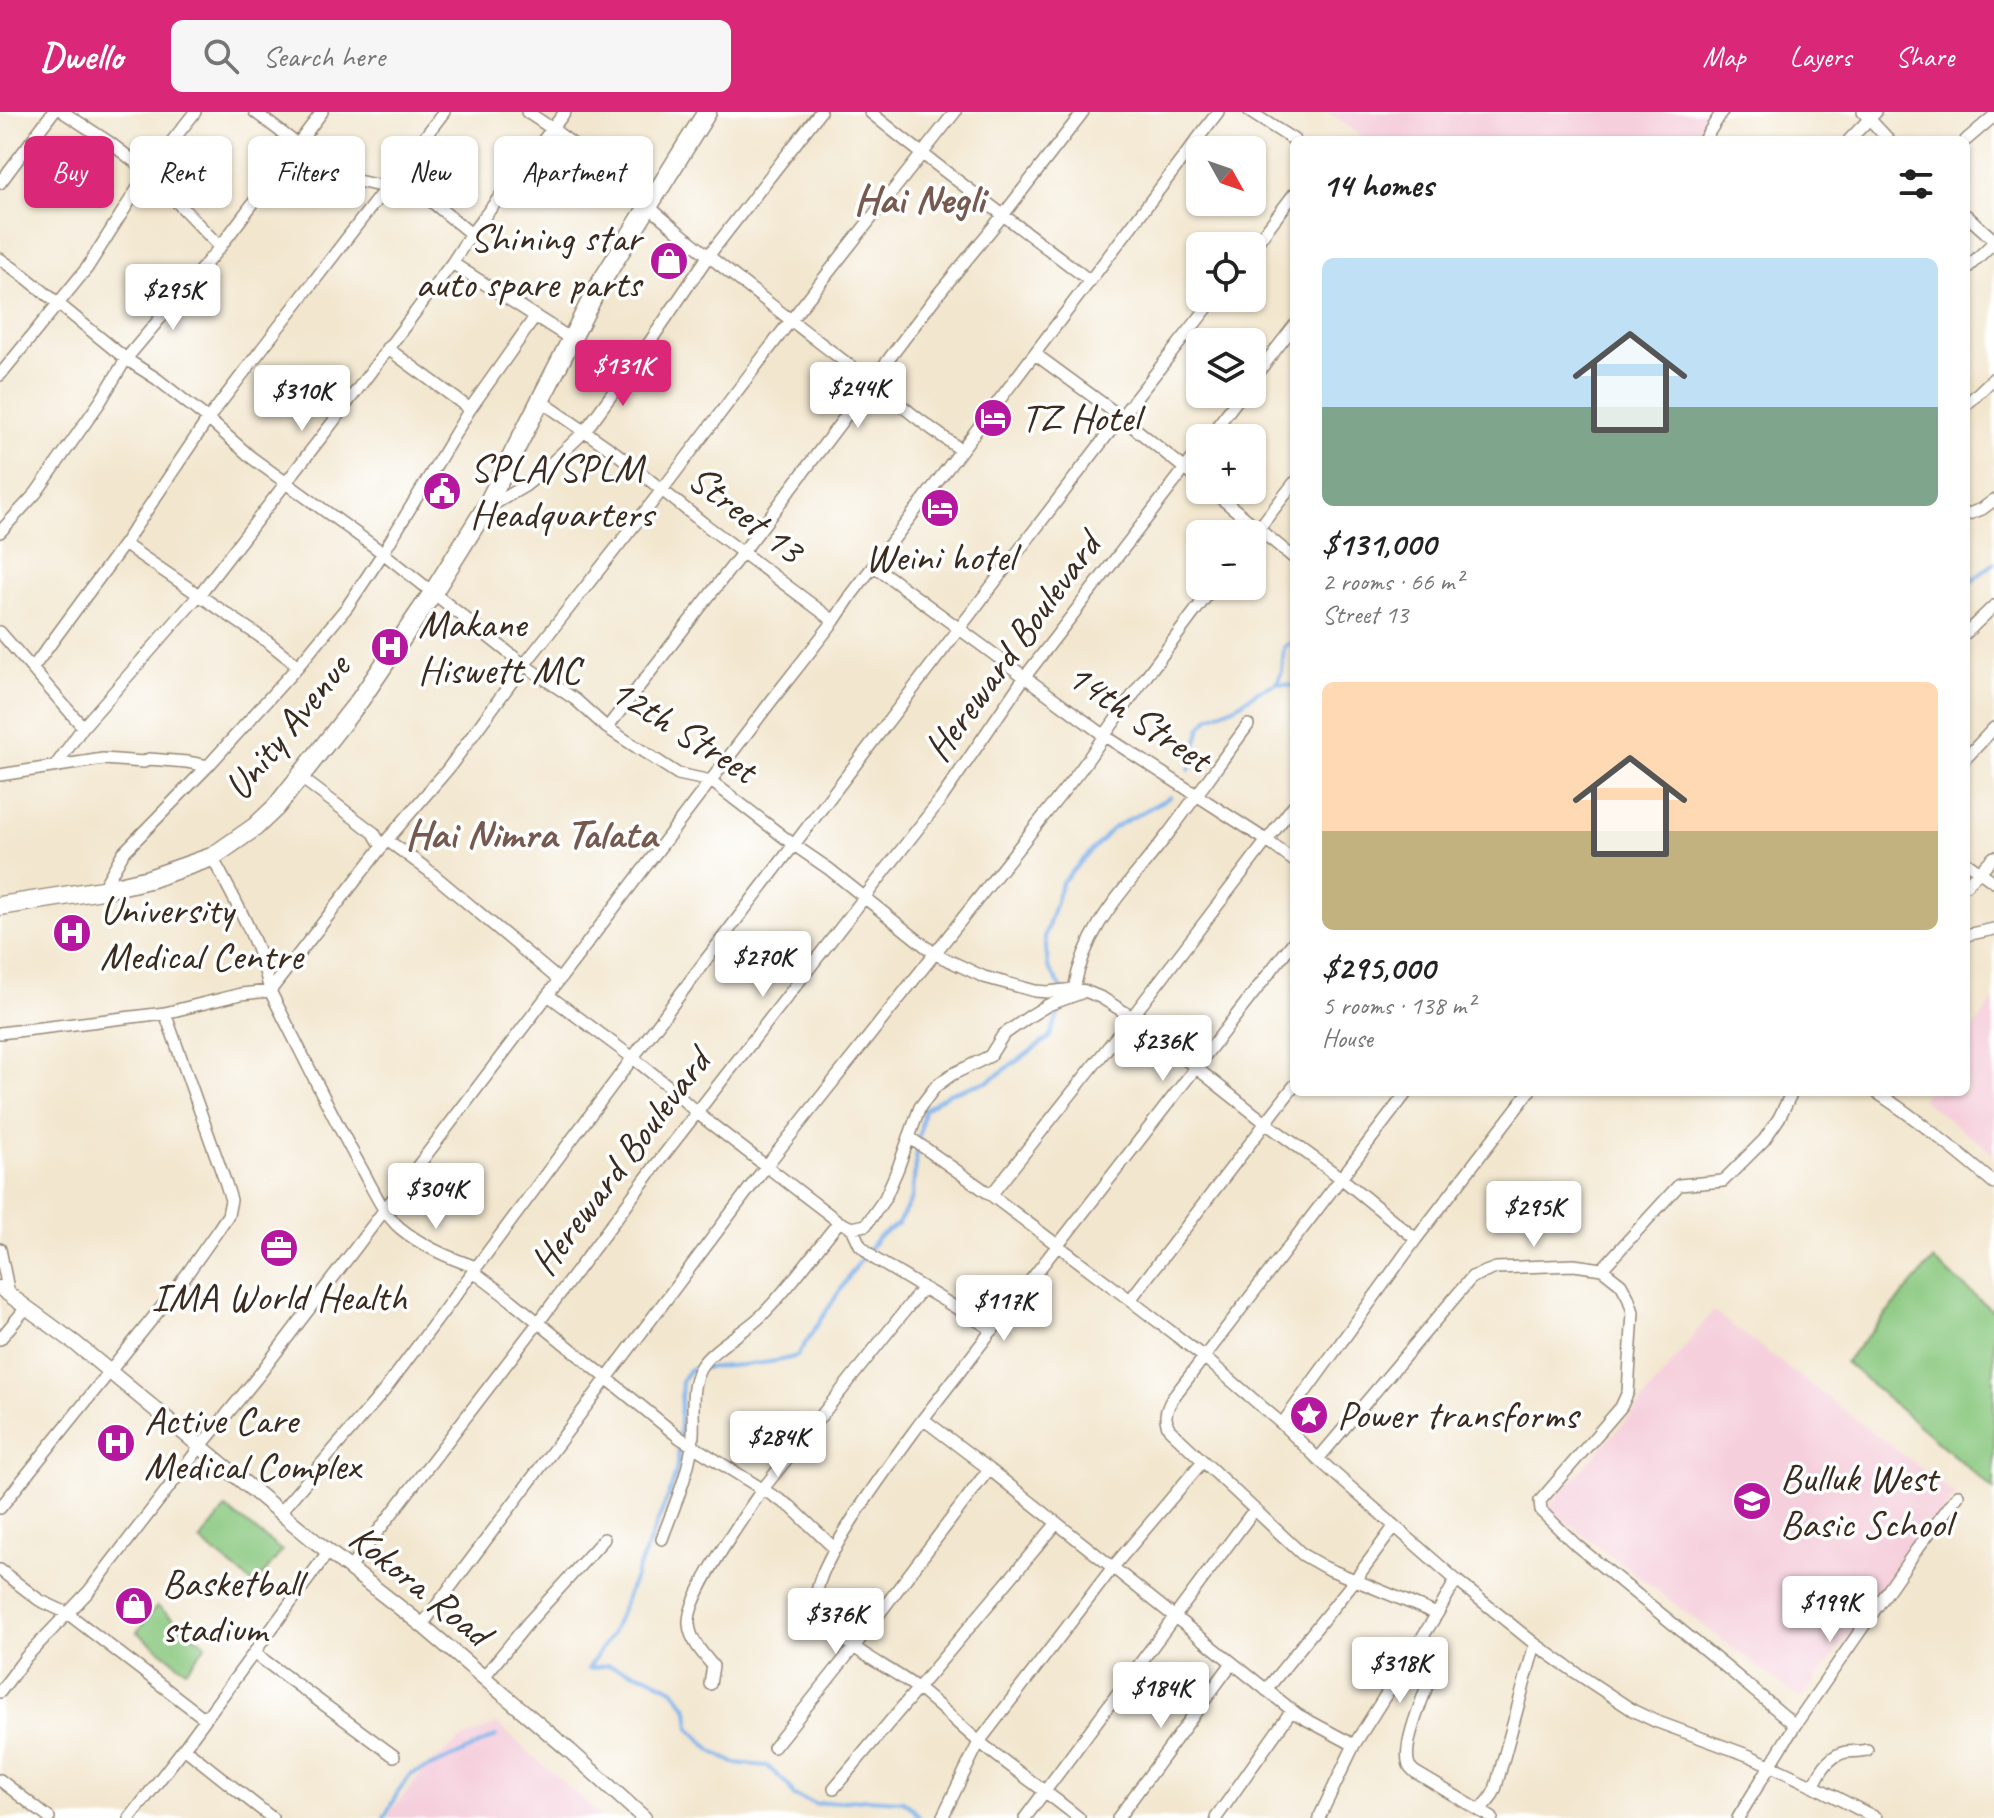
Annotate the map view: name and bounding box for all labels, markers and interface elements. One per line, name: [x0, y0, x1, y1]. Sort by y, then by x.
search box: [171, 20, 731, 92]
text: Dwello: [40, 33, 123, 80]
icon: search: [199, 34, 243, 78]
text: Search here: [263, 37, 385, 75]
text: Map: [1703, 39, 1746, 74]
text: Layers: [1790, 39, 1851, 74]
text: Share: [1895, 39, 1954, 74]
chip: Buy: [24, 136, 114, 208]
chip: Rent: [130, 136, 232, 208]
chip: Filters: [248, 136, 365, 208]
chip: New: [381, 136, 478, 208]
chip: Apartment: [494, 136, 653, 208]
north arrow: [1186, 136, 1266, 216]
map controls: [1186, 136, 1266, 600]
icon: filters: [1894, 162, 1938, 206]
text: 14 homes: [1322, 163, 1433, 206]
district label: Hai Negli: [854, 173, 990, 226]
place label: Shining star auto spare parts: [416, 213, 645, 309]
button: locate: [1186, 232, 1266, 312]
shop icon: Shining star auto spare parts: [648, 240, 690, 282]
pin: $295K: [117, 264, 229, 332]
text: $295K: [143, 273, 203, 306]
icon: home: [1558, 310, 1702, 454]
button: layers: [1186, 328, 1266, 408]
pin: $131K: [567, 340, 679, 408]
text: $131K: [593, 349, 653, 382]
pin: $244K: [802, 362, 914, 430]
pin: $310K: [246, 365, 358, 433]
text: $244K: [828, 371, 888, 404]
text: $310K: [272, 374, 332, 407]
place label: TZ Hotel: [1021, 393, 1146, 443]
hotel icon: TZ Hotel: [972, 397, 1014, 439]
button: +: [1186, 424, 1266, 504]
place label: SPLA/SPLM Headquarters: [470, 443, 657, 539]
street label: Street 13: [678, 453, 816, 576]
public building icon: SPLA/SPLM Headquarters: [421, 470, 463, 512]
hotel icon: Weini hotel: [919, 487, 961, 529]
street label: Hereward Boulevard: [912, 518, 1115, 771]
button: −: [1186, 520, 1266, 600]
text: $131,000: [1322, 522, 1436, 565]
place label: Weini hotel: [865, 532, 1022, 582]
text: 2 rooms · 66 m²: [1322, 565, 1463, 598]
text: Street 13: [1322, 598, 1408, 631]
place label: Makane Hiswett MC: [418, 599, 585, 695]
hospital icon: Makane Hiswett MC: [369, 626, 411, 668]
street label: Unity Avenue: [213, 642, 363, 810]
street label: 14th Street: [1057, 651, 1224, 786]
street label: 12th Street: [600, 666, 769, 796]
icon: home: [1558, 734, 1702, 878]
district label: Hai Nimra Talata: [405, 808, 660, 861]
place label: University Medical Centre: [100, 885, 305, 981]
hospital icon: University Medical Centre: [51, 912, 93, 954]
pin: $270K: [707, 931, 819, 999]
text: $270K: [733, 940, 793, 973]
text: $295,000: [1322, 946, 1435, 989]
text: 5 rooms · 138 m²: [1322, 989, 1474, 1022]
pin: $236K: [1107, 1015, 1219, 1083]
text: House: [1322, 1022, 1373, 1055]
text: $236K: [1133, 1024, 1193, 1057]
street label: Hereward Boulevard: [519, 1034, 725, 1285]
pin: $304K: [380, 1163, 492, 1231]
text: $304K: [406, 1172, 466, 1205]
pin: $295K: [1478, 1181, 1590, 1249]
text: $295K: [1504, 1190, 1564, 1223]
office icon: IMA World Health: [258, 1227, 300, 1269]
place label: IMA World Health: [151, 1272, 408, 1322]
pin: $117K: [948, 1275, 1060, 1343]
text: $117K: [974, 1284, 1034, 1317]
place label: Power transforms: [1337, 1390, 1581, 1440]
place icon: Power transforms: [1288, 1394, 1330, 1436]
place label: Active Care Medical Complex: [144, 1395, 363, 1491]
pin: $284K: [722, 1411, 834, 1479]
text: $284K: [748, 1420, 808, 1453]
hospital icon: Active Care Medical Complex: [95, 1422, 137, 1464]
place label: Bulluk West Basic School: [1780, 1453, 1957, 1549]
school or university icon: Bulluk West Basic School: [1731, 1480, 1773, 1522]
street label: Kokora Road: [339, 1513, 505, 1661]
place label: Basketball stadium: [162, 1558, 308, 1654]
pin: $199K: [1774, 1576, 1886, 1644]
shop icon: Basketball stadium: [113, 1585, 155, 1627]
text: $199K: [1800, 1585, 1860, 1618]
pin: $376K: [780, 1588, 892, 1656]
text: $376K: [806, 1597, 866, 1630]
pin: $318K: [1344, 1637, 1456, 1705]
text: $318K: [1370, 1646, 1430, 1679]
pin: $184K: [1105, 1662, 1217, 1730]
text: $184K: [1131, 1671, 1191, 1704]

